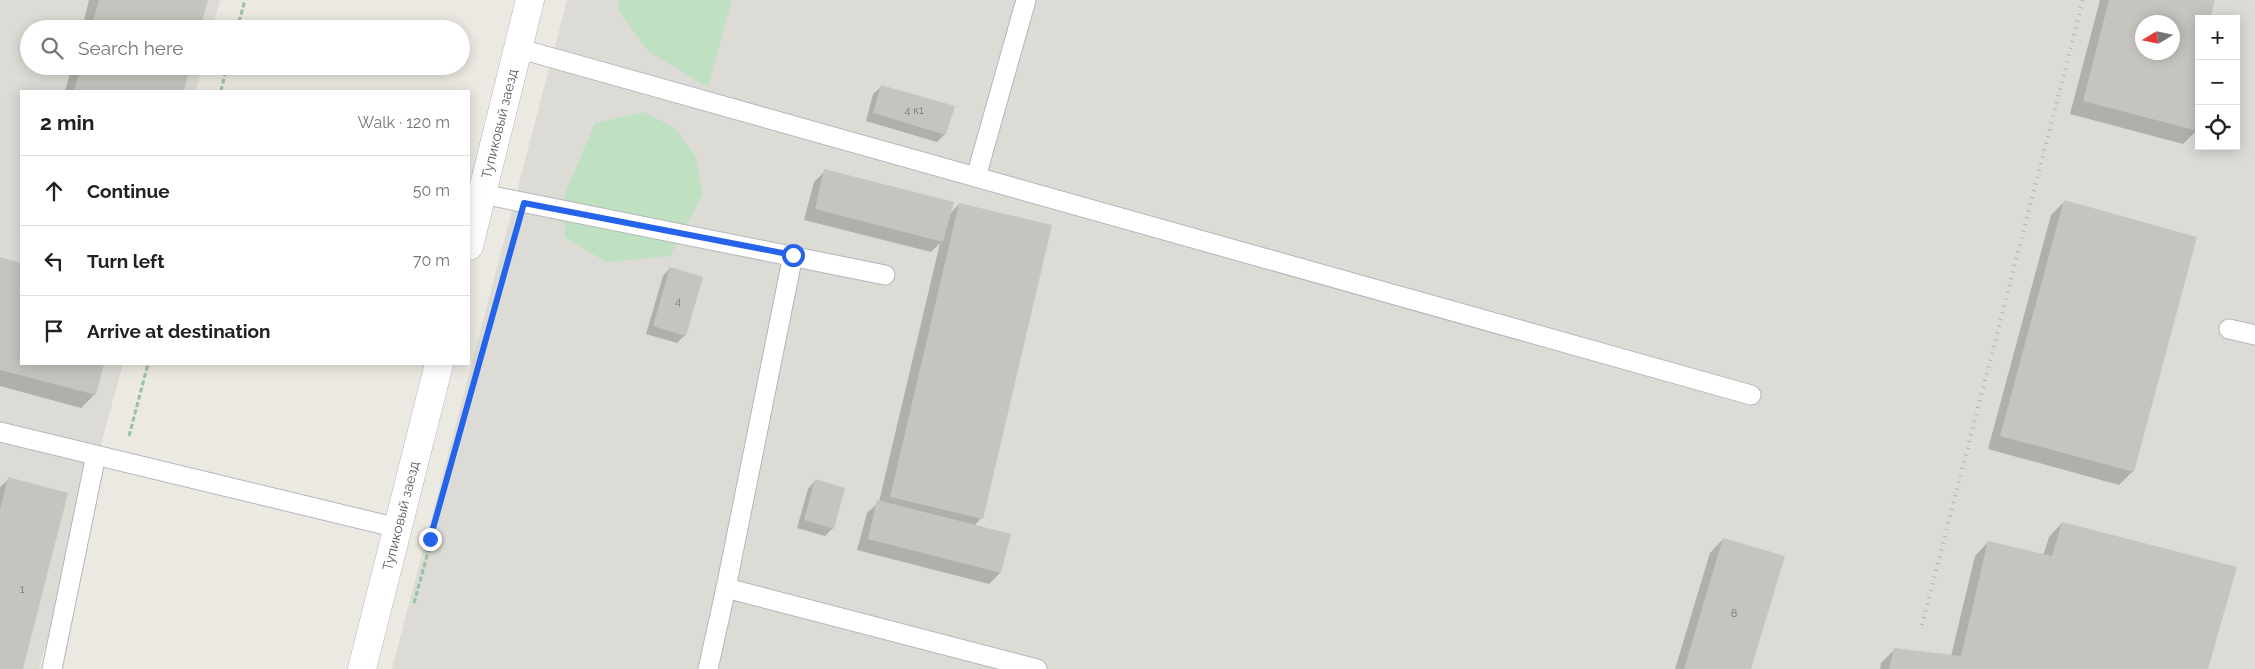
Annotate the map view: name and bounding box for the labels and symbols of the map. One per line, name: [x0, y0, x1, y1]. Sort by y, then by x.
north arrow: [2135, 15, 2180, 60]
street label: Тупиковый заезд: [478, 67, 521, 180]
house number: 4 к1: [904, 104, 924, 117]
route start: [782, 244, 805, 267]
house number: 4: [675, 295, 681, 308]
street label: Тупиковый заезд: [379, 459, 422, 572]
route end: [419, 528, 442, 551]
house number: 1: [20, 583, 25, 596]
house number: 8: [1731, 607, 1737, 620]

